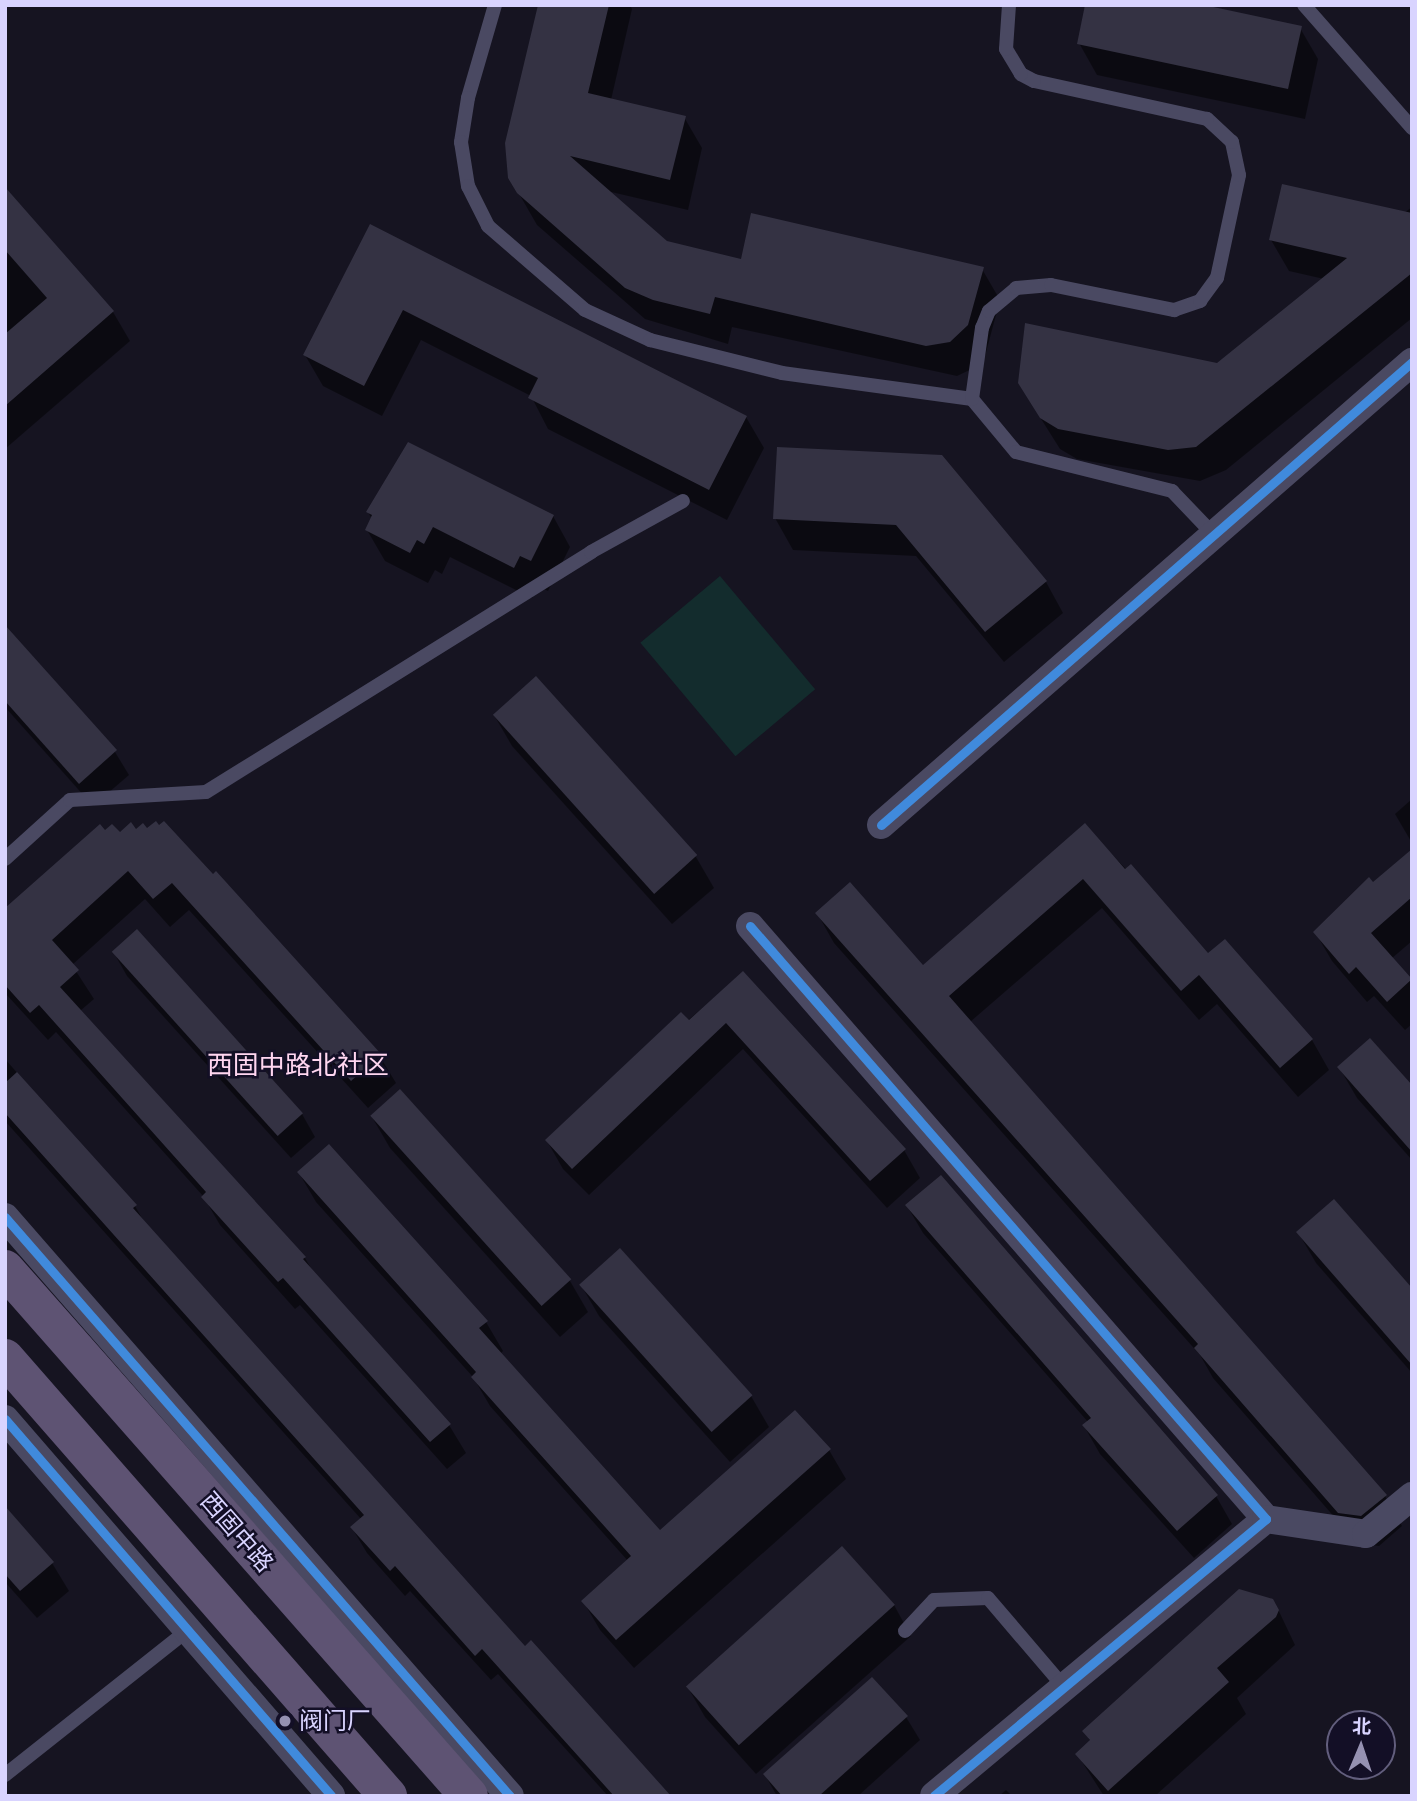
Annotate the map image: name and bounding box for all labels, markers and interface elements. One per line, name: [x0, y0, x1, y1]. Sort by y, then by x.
district label: 西固中路北社区: [207, 1049, 389, 1081]
street label: 西固中路: [195, 1486, 279, 1578]
place label: 阀门厂: [299, 1707, 371, 1735]
north arrow: [1326, 1710, 1396, 1780]
marker: 阀门厂: [277, 1713, 293, 1729]
text: 北: [1352, 1714, 1372, 1738]

